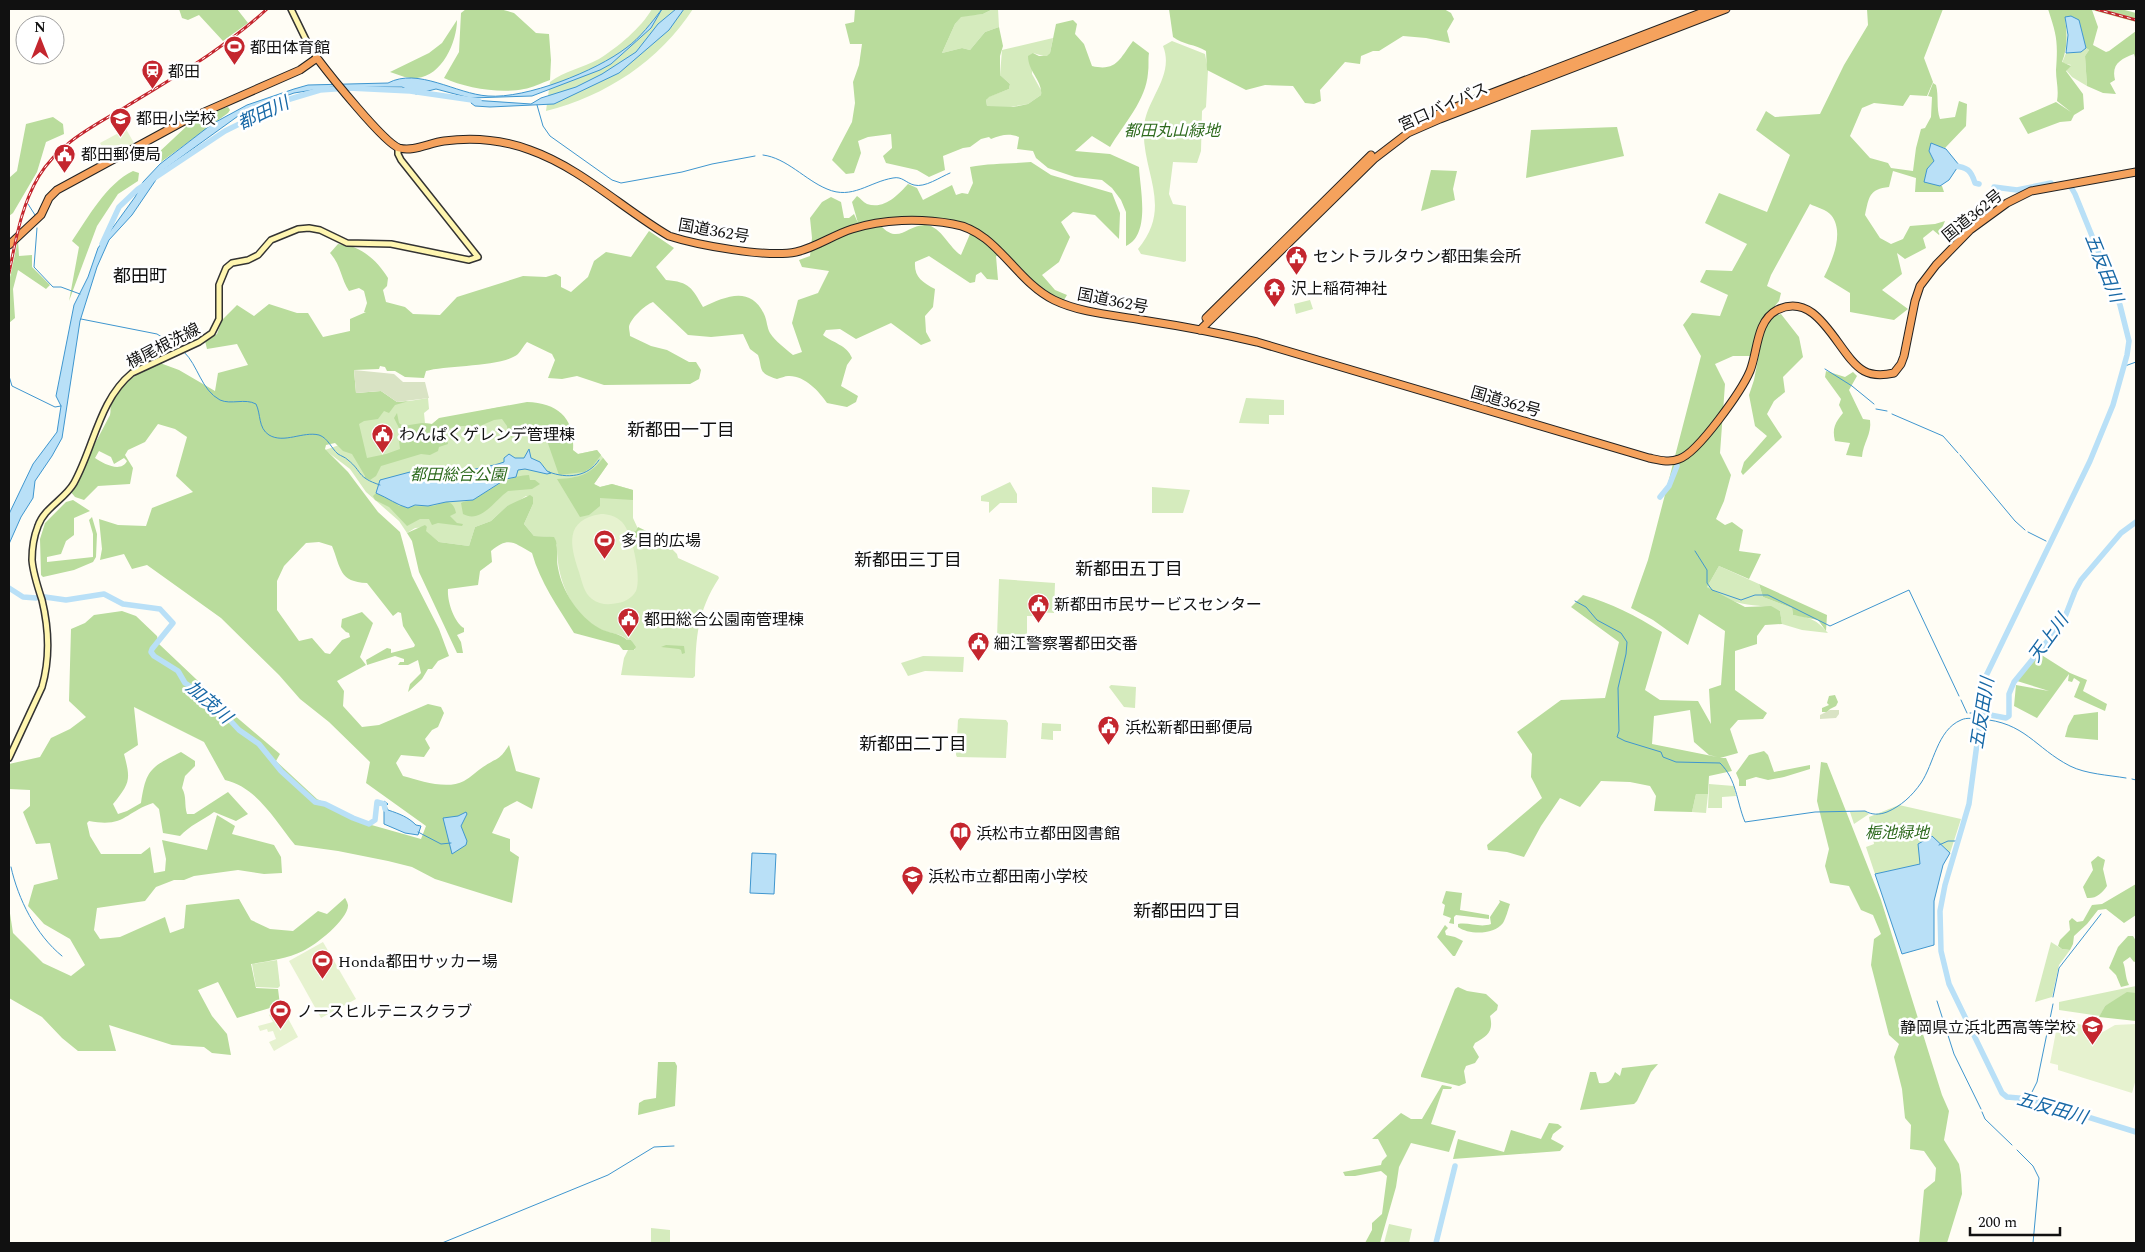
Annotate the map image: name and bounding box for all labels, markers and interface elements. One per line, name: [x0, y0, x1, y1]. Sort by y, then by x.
north arrow: [15, 15, 65, 65]
text: N: [34, 17, 46, 38]
sports icon: 都田体育館: [222, 35, 246, 66]
place label: 都田体育館: [250, 36, 330, 60]
station icon: 都田: [140, 59, 164, 90]
place label: 都田: [168, 60, 200, 84]
street label: 宮口バイパス: [1395, 76, 1492, 137]
water label: 都田川: [233, 89, 295, 137]
school or university icon: 都田小学校: [108, 106, 132, 137]
place label: 都田小学校: [136, 107, 216, 131]
park label: 都田丸山緑地: [1124, 119, 1222, 143]
public building icon: 都田郵便局: [53, 142, 77, 173]
place label: 都田郵便局: [81, 143, 161, 167]
street label: 国道362号: [1937, 184, 2008, 248]
street label: 国道362号: [676, 213, 751, 249]
water label: 五反田川: [2078, 230, 2130, 308]
public building icon: セントラルタウン都田集会所: [1285, 244, 1309, 275]
place label: セントラルタウン都田集会所: [1313, 245, 1521, 269]
district label: 都田町: [113, 263, 167, 290]
temple icon: 沢上稲荷神社: [1263, 276, 1287, 307]
place label: 沢上稲荷神社: [1291, 277, 1387, 301]
street label: 国道362号: [1075, 282, 1150, 320]
street label: 横尾根洗線: [122, 317, 205, 375]
street label: 国道362号: [1468, 381, 1544, 423]
district label: 新都田一丁目: [627, 417, 735, 444]
public building icon: わんぱくゲレンデ管理棟: [371, 422, 395, 453]
place label: わんぱくゲレンデ管理棟: [399, 423, 575, 447]
park label: 都田総合公園: [410, 463, 508, 487]
sports icon: 多目的広場: [593, 528, 617, 559]
place label: 多目的広場: [621, 529, 701, 553]
district label: 新都田三丁目: [854, 547, 962, 574]
district label: 新都田五丁目: [1075, 556, 1183, 583]
public building icon: 新都田市民サービスセンター: [1026, 592, 1050, 623]
place label: 新都田市民サービスセンター: [1054, 593, 1262, 617]
public building icon: 都田総合公園南管理棟: [616, 607, 640, 638]
water label: 天上川: [2022, 607, 2076, 668]
place label: 都田総合公園南管理棟: [644, 608, 804, 632]
public building icon: 細江警察署都田交番: [966, 631, 990, 662]
place label: 細江警察署都田交番: [994, 632, 1138, 656]
water label: 五反田川: [1964, 673, 2002, 751]
water label: 加茂川: [179, 674, 239, 732]
public building icon: 浜松新都田郵便局: [1097, 715, 1121, 746]
place label: 浜松新都田郵便局: [1125, 716, 1253, 740]
district label: 新都田二丁目: [859, 731, 967, 758]
library icon: 浜松市立都田図書館: [948, 821, 972, 852]
park label: 梔池緑地: [1865, 821, 1931, 845]
place label: 浜松市立都田図書館: [976, 822, 1120, 846]
school or university icon: 浜松市立都田南小学校: [900, 864, 924, 895]
place label: 浜松市立都田南小学校: [928, 865, 1088, 889]
district label: 新都田四丁目: [1133, 898, 1241, 925]
sports icon: Honda都田サッカー場: [310, 949, 334, 980]
place label: Honda都田サッカー場: [338, 950, 498, 974]
sports icon: ノースヒルテニスクラブ: [269, 999, 293, 1030]
place label: ノースヒルテニスクラブ: [297, 1000, 472, 1024]
school or university icon: 静岡県立浜北西高等学校: [2080, 1015, 2104, 1046]
place label: 静岡県立浜北西高等学校: [1900, 1016, 2076, 1040]
water label: 五反田川: [2014, 1086, 2092, 1132]
scale bar: [1970, 1204, 2060, 1236]
text: 200 m: [1978, 1211, 2017, 1234]

